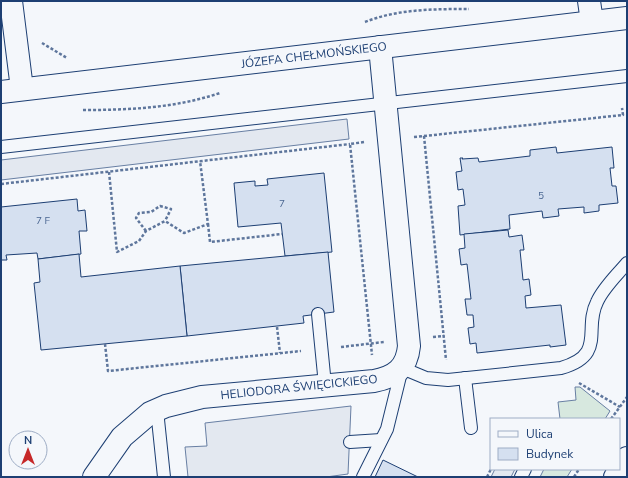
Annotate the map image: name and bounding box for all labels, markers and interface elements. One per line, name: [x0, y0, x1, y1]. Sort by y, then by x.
street label: JÓZEFA CHEŁMOŃSKIEGO: [239, 38, 388, 72]
house number: 5: [538, 189, 544, 203]
house number: 7: [279, 197, 285, 211]
house number: 7 F: [36, 214, 51, 228]
street label: HELIODORA ŚWIĘCICKIEGO: [220, 371, 378, 403]
legend: [490, 418, 620, 470]
text: Ulica: [526, 426, 553, 442]
north arrow: [8, 430, 48, 470]
text: N: [24, 433, 32, 448]
text: Budynek: [526, 446, 574, 462]

